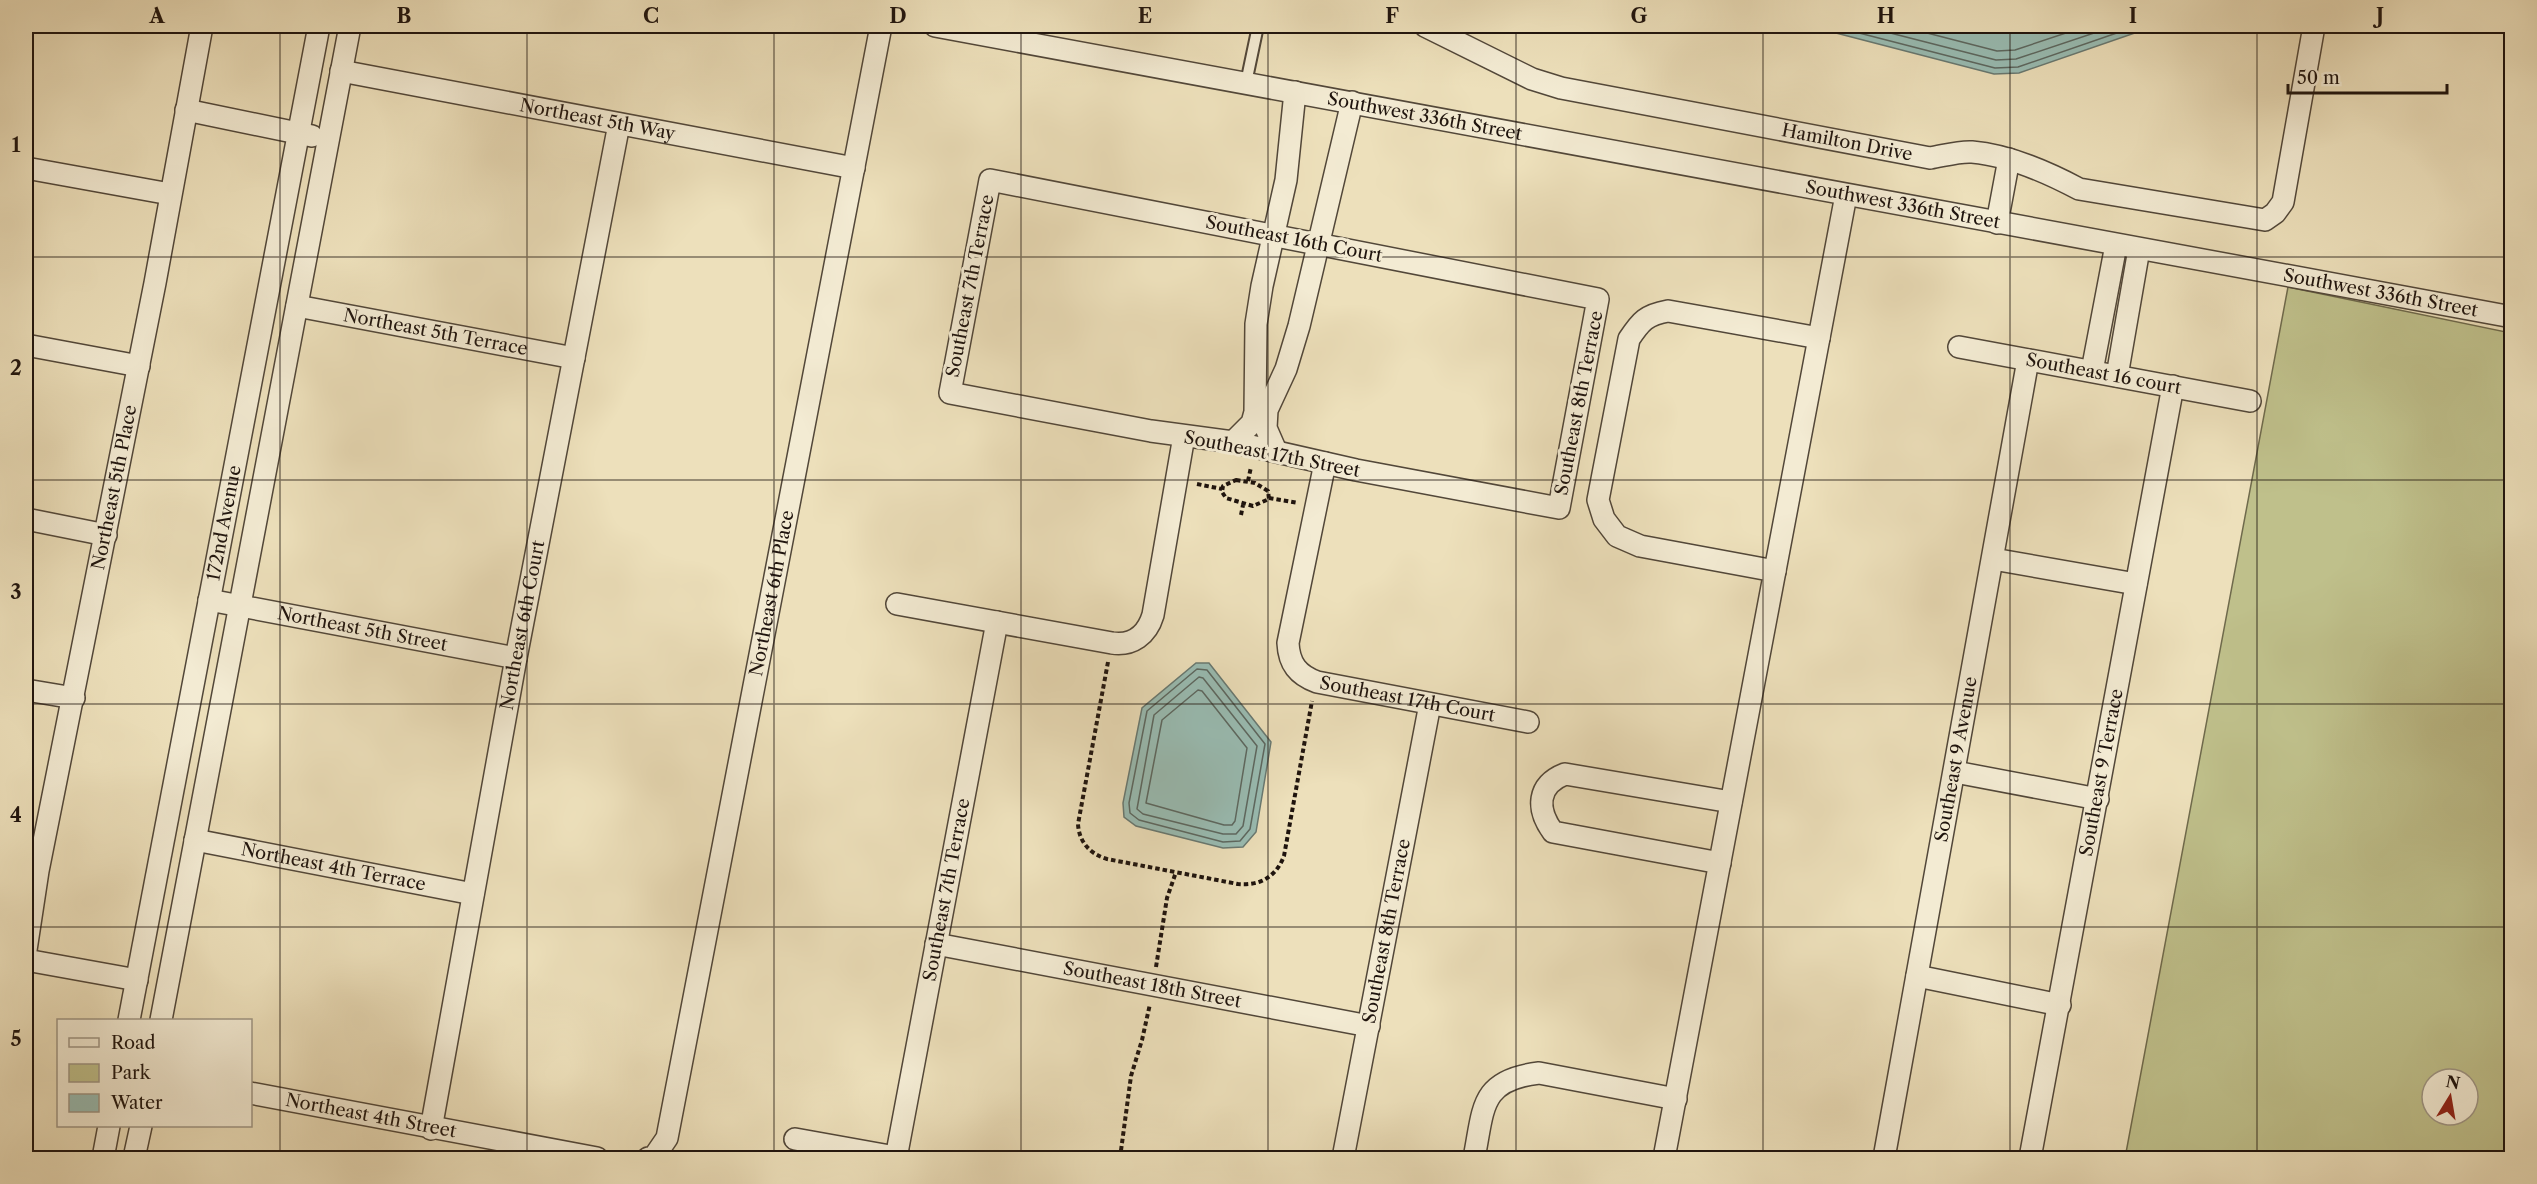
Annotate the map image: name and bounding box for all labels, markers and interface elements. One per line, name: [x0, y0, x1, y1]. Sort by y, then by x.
text: A: [148, 4, 165, 28]
text: B: [397, 4, 412, 28]
text: C: [643, 4, 659, 28]
text: D: [889, 4, 907, 28]
text: E: [1138, 4, 1152, 28]
text: F: [1385, 4, 1399, 28]
text: G: [1631, 4, 1648, 28]
text: H: [1877, 4, 1895, 28]
text: I: [2129, 4, 2137, 28]
text: J: [2372, 4, 2384, 28]
scale bar: [2288, 57, 2447, 95]
text: 50 m: [2297, 67, 2340, 89]
street label: Southwest 336th Street: [1326, 88, 1524, 145]
street label: Northeast 5th Way: [518, 94, 678, 145]
street label: Hamilton Drive: [1780, 119, 1914, 165]
text: 1: [12, 133, 21, 157]
street label: Southwest 336th Street: [1804, 176, 2002, 233]
street label: Southeast 7th Terrace: [941, 193, 999, 379]
street label: Southeast 16th Court: [1204, 211, 1385, 267]
street label: Southwest 336th Street: [2281, 264, 2480, 322]
street label: Northeast 5th Terrace: [342, 304, 529, 360]
street label: Southeast 8th Terrace: [1550, 309, 1608, 497]
street label: Southeast 16 court: [2024, 349, 2184, 399]
text: 2: [10, 356, 22, 380]
street label: Northeast 5th Place: [87, 403, 141, 572]
street label: Southeast 17th Street: [1182, 426, 1363, 482]
street label: 172nd Avenue: [202, 463, 246, 583]
street label: Northeast 6th Place: [745, 508, 799, 678]
street label: Northeast 6th Court: [496, 538, 550, 712]
text: 3: [10, 580, 22, 604]
street label: Northeast 5th Street: [275, 602, 450, 656]
street label: Southeast 17th Court: [1318, 672, 1498, 727]
street label: Southeast 9 Avenue: [1930, 675, 1982, 844]
street label: Southeast 9 Terrace: [2075, 687, 2128, 858]
street label: Southeast 7th Terrace: [919, 796, 975, 983]
text: 4: [10, 803, 22, 827]
street label: Southeast 8th Terrace: [1358, 837, 1415, 1025]
street label: Northeast 4th Terrace: [239, 838, 428, 896]
street label: Southeast 18th Street: [1061, 957, 1244, 1013]
legend: [57, 1019, 252, 1127]
text: 5: [10, 1027, 22, 1051]
text: Road: [111, 1032, 156, 1054]
text: Park: [111, 1062, 152, 1084]
north arrow: [2420, 1067, 2480, 1127]
text: N: [2444, 1071, 2462, 1093]
street label: Northeast 4th Street: [284, 1089, 459, 1143]
text: Water: [110, 1092, 163, 1114]

